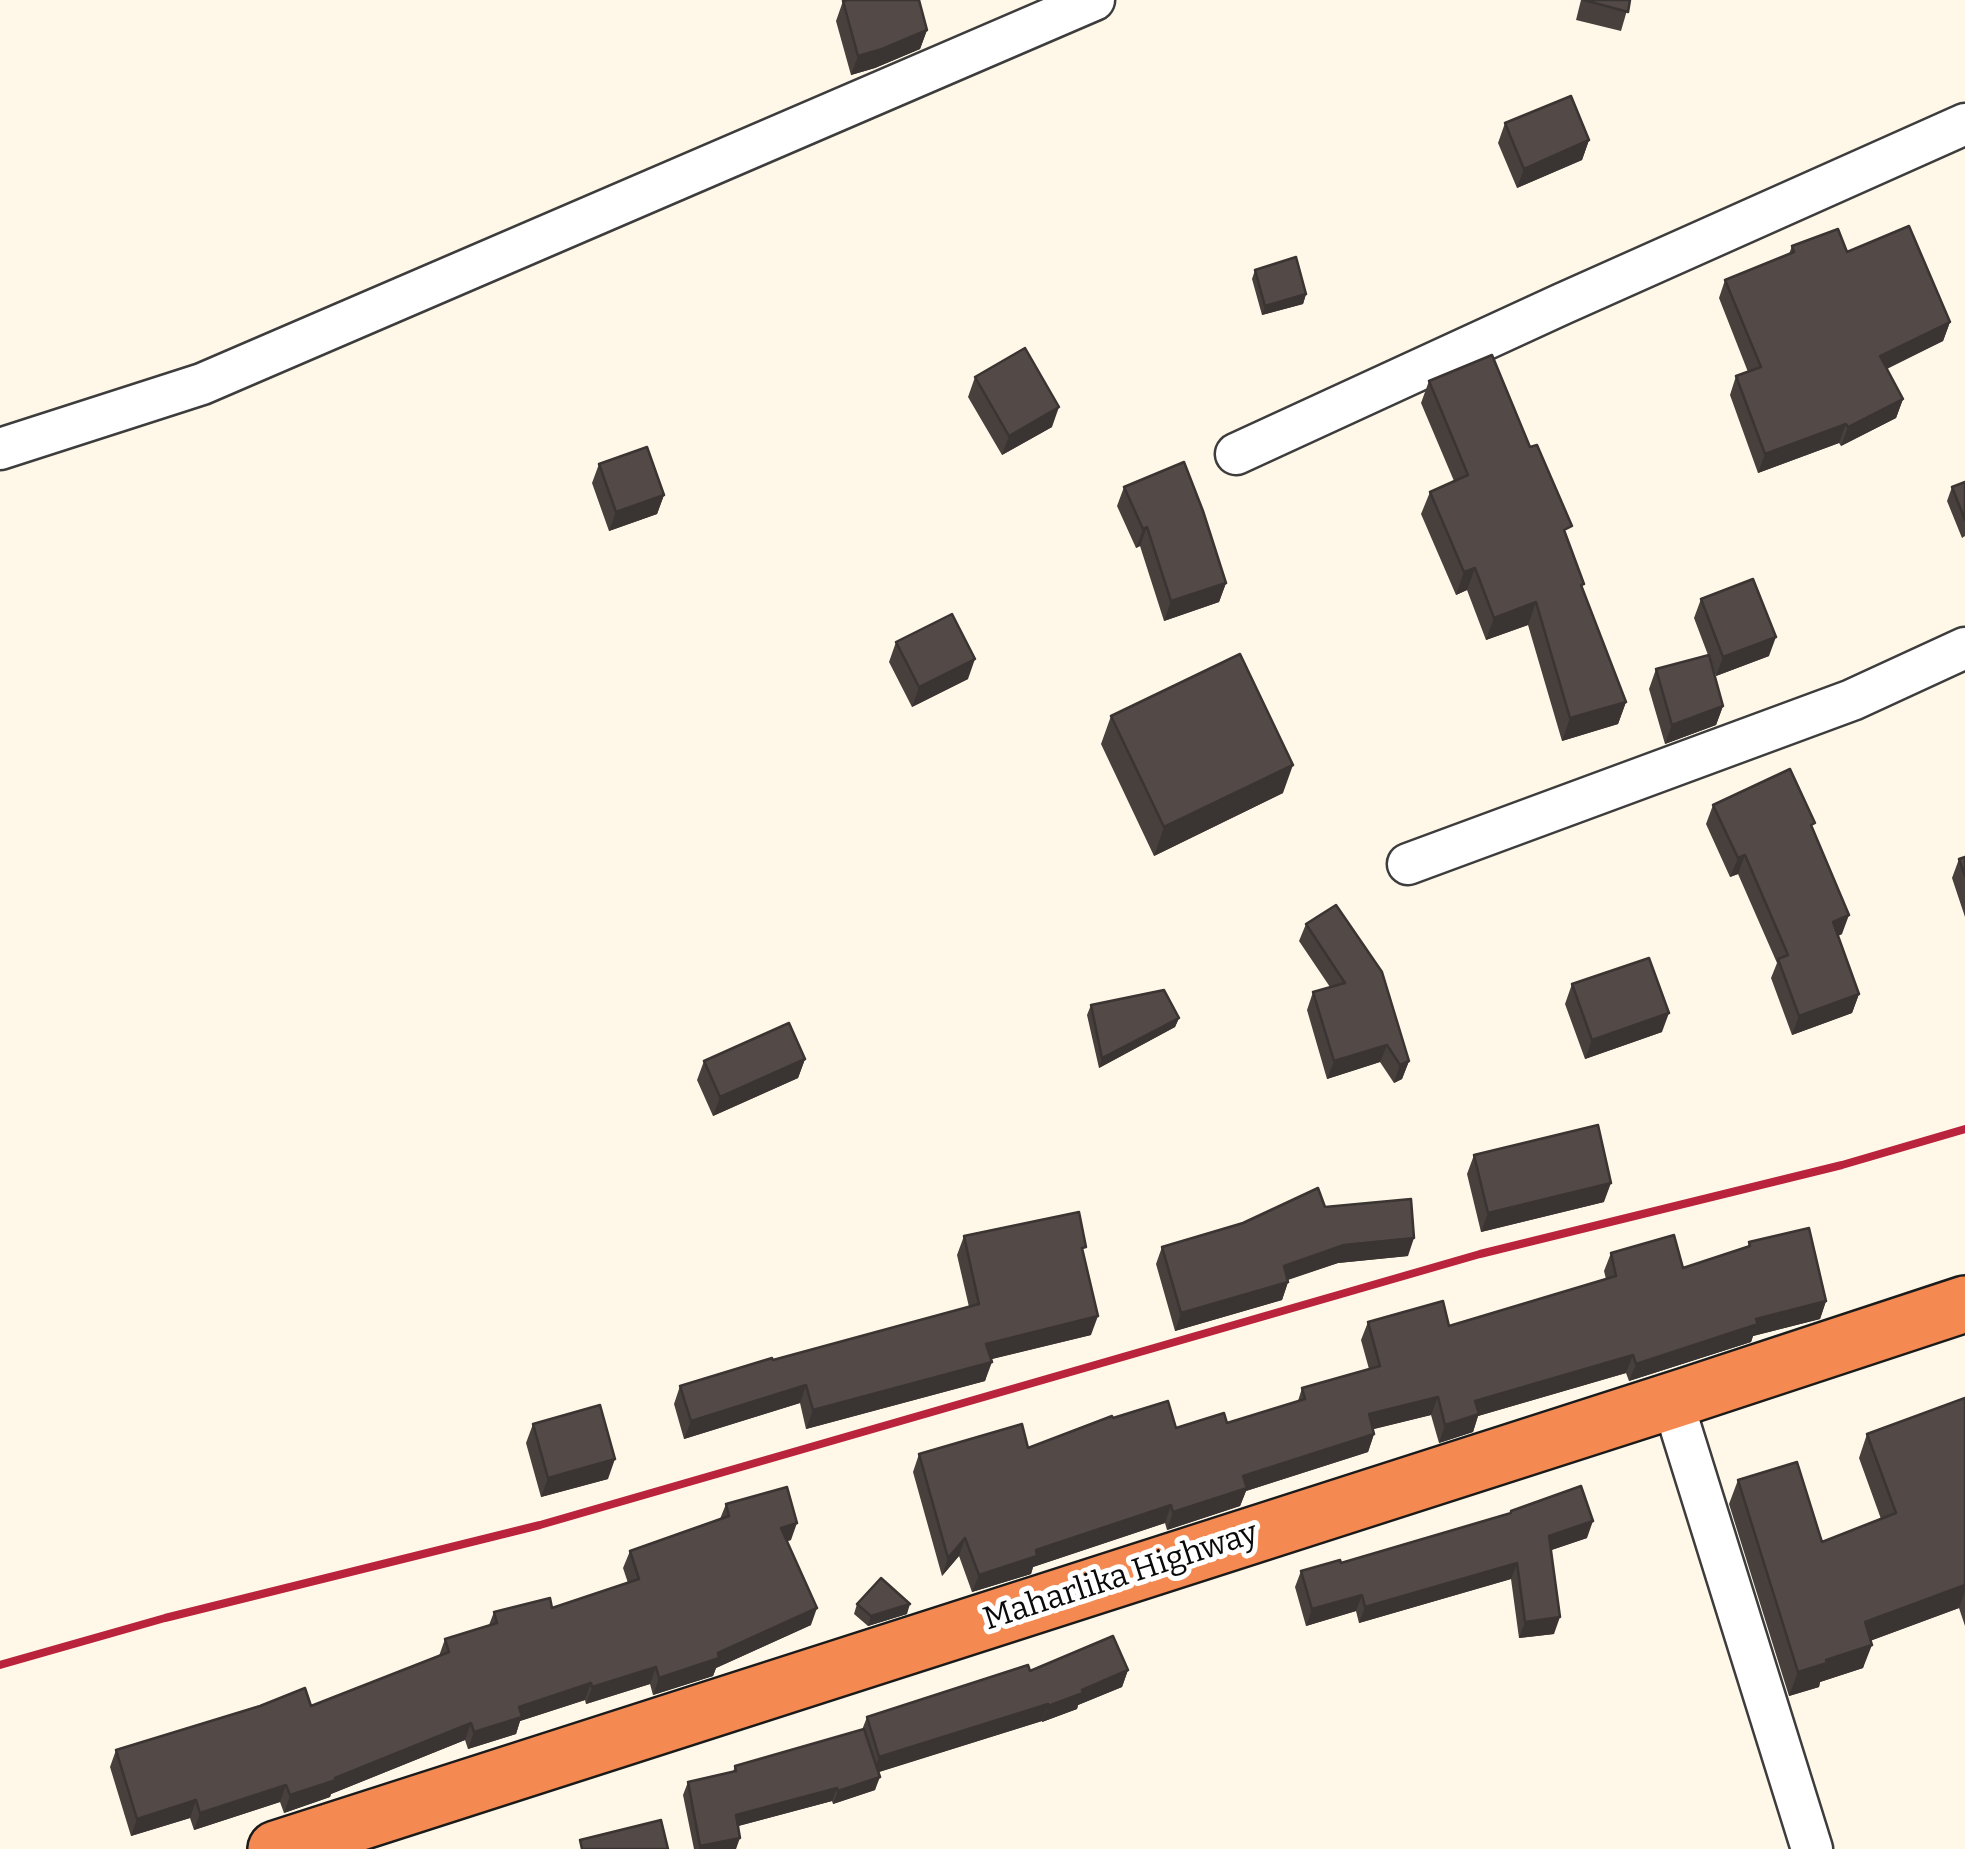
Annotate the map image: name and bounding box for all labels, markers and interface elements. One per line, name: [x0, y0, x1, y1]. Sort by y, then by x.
street label: Maharlika Highway: [979, 1514, 1263, 1640]

